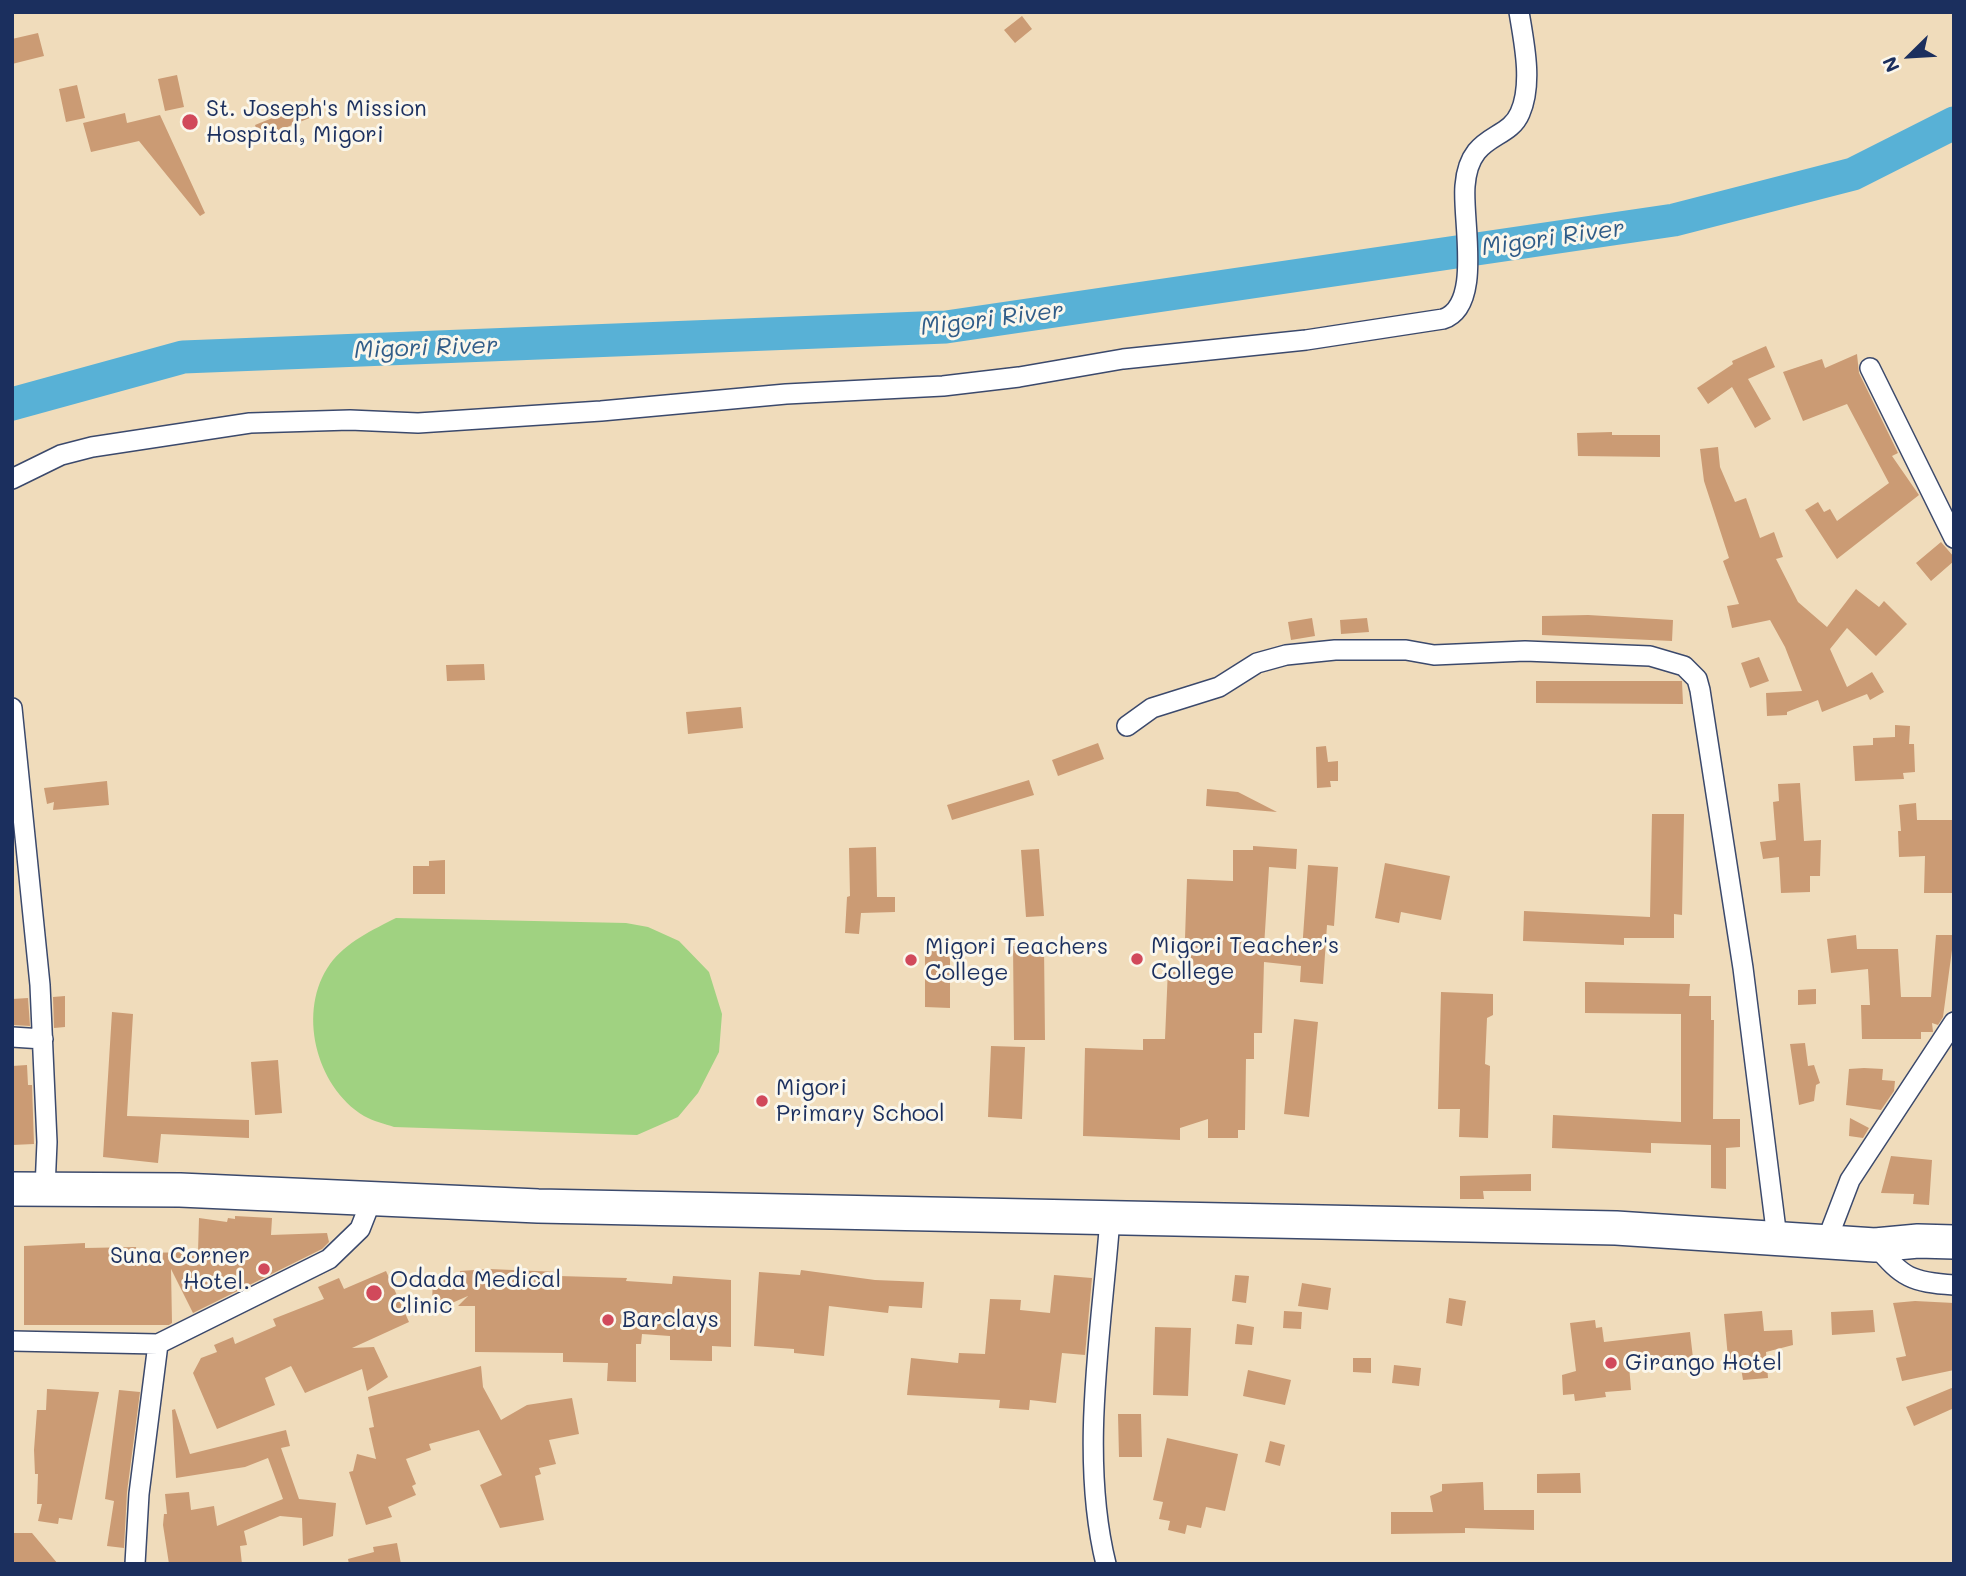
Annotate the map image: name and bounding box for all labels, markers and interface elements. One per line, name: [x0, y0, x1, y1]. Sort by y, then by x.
north arrow: [1875, 21, 1945, 91]
text: N: [1876, 53, 1905, 76]
place label: St. Joseph's Mission Hospital, Migori: [206, 95, 427, 149]
marker: St. Joseph's Mission Hospital, Migori: [180, 112, 200, 132]
water label: Migori River: [1480, 214, 1626, 262]
water label: Migori River: [919, 296, 1065, 342]
water label: Migori River: [354, 331, 498, 365]
place label: Migori Teacher's College: [1151, 932, 1339, 986]
place label: Migori Teachers College: [925, 933, 1108, 987]
marker: Migori Teacher's College: [1129, 951, 1145, 967]
marker: Migori Teachers College: [903, 952, 919, 968]
place label: Migori Primary School: [776, 1074, 945, 1128]
marker: Migori Primary School: [754, 1093, 770, 1109]
place label: Suna Corner Hotel.: [110, 1242, 250, 1296]
marker: Suna Corner Hotel.: [256, 1261, 272, 1277]
place label: Odada Medical Clinic: [390, 1266, 561, 1320]
marker: Odada Medical Clinic: [364, 1283, 384, 1303]
place label: Barclays: [622, 1306, 719, 1334]
marker: Barclays: [600, 1312, 616, 1328]
place label: Girango Hotel: [1625, 1349, 1782, 1377]
marker: Girango Hotel: [1603, 1355, 1619, 1371]

